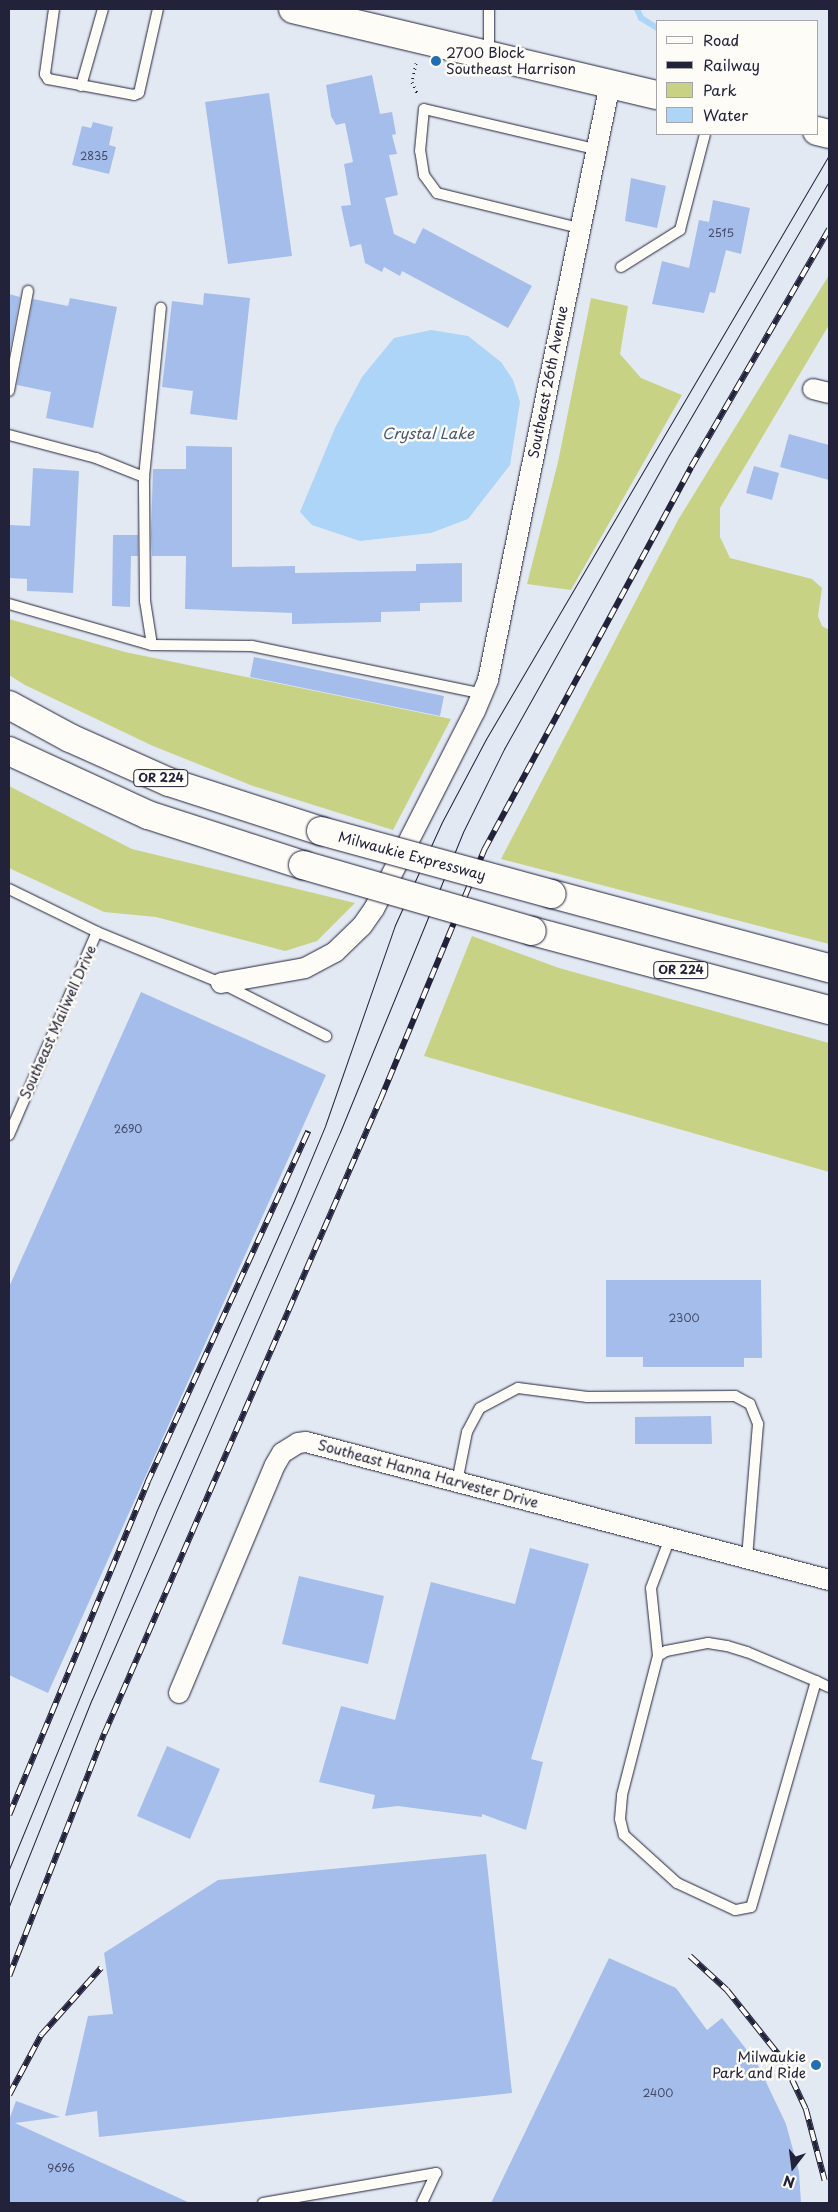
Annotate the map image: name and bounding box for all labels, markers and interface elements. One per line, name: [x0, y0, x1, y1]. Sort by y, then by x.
legend: [656, 20, 818, 135]
text: Road: [703, 28, 739, 51]
place label: 2700 Block Southeast Harrison: [446, 45, 576, 78]
text: Railway: [703, 53, 760, 76]
marker: 2700 Block Southeast Harrison: [430, 55, 442, 67]
text: Park: [703, 78, 737, 101]
text: Water: [703, 103, 748, 126]
house number: 2835: [80, 149, 108, 163]
house number: 2515: [708, 226, 734, 240]
street label: Southeast 26th Avenue: [525, 304, 571, 460]
water label: Crystal Lake: [382, 424, 474, 442]
road number: OR 224: [132, 768, 190, 788]
street label: Milwaukie Expressway: [337, 828, 487, 884]
street label: Southeast Mailwell Drive: [16, 942, 100, 1102]
road number: OR 224: [652, 960, 710, 980]
house number: 2690: [114, 1122, 142, 1136]
house number: 2300: [668, 1311, 700, 1325]
street label: Southeast Hanna Harvester Drive: [316, 1437, 540, 1511]
place label: Milwaukie Park and Ride: [711, 2049, 806, 2082]
marker: Milwaukie Park and Ride: [810, 2059, 822, 2071]
house number: 2400: [643, 2086, 673, 2100]
north arrow: [768, 2142, 818, 2192]
house number: 9696: [47, 2161, 75, 2175]
text: N: [781, 2170, 797, 2194]

